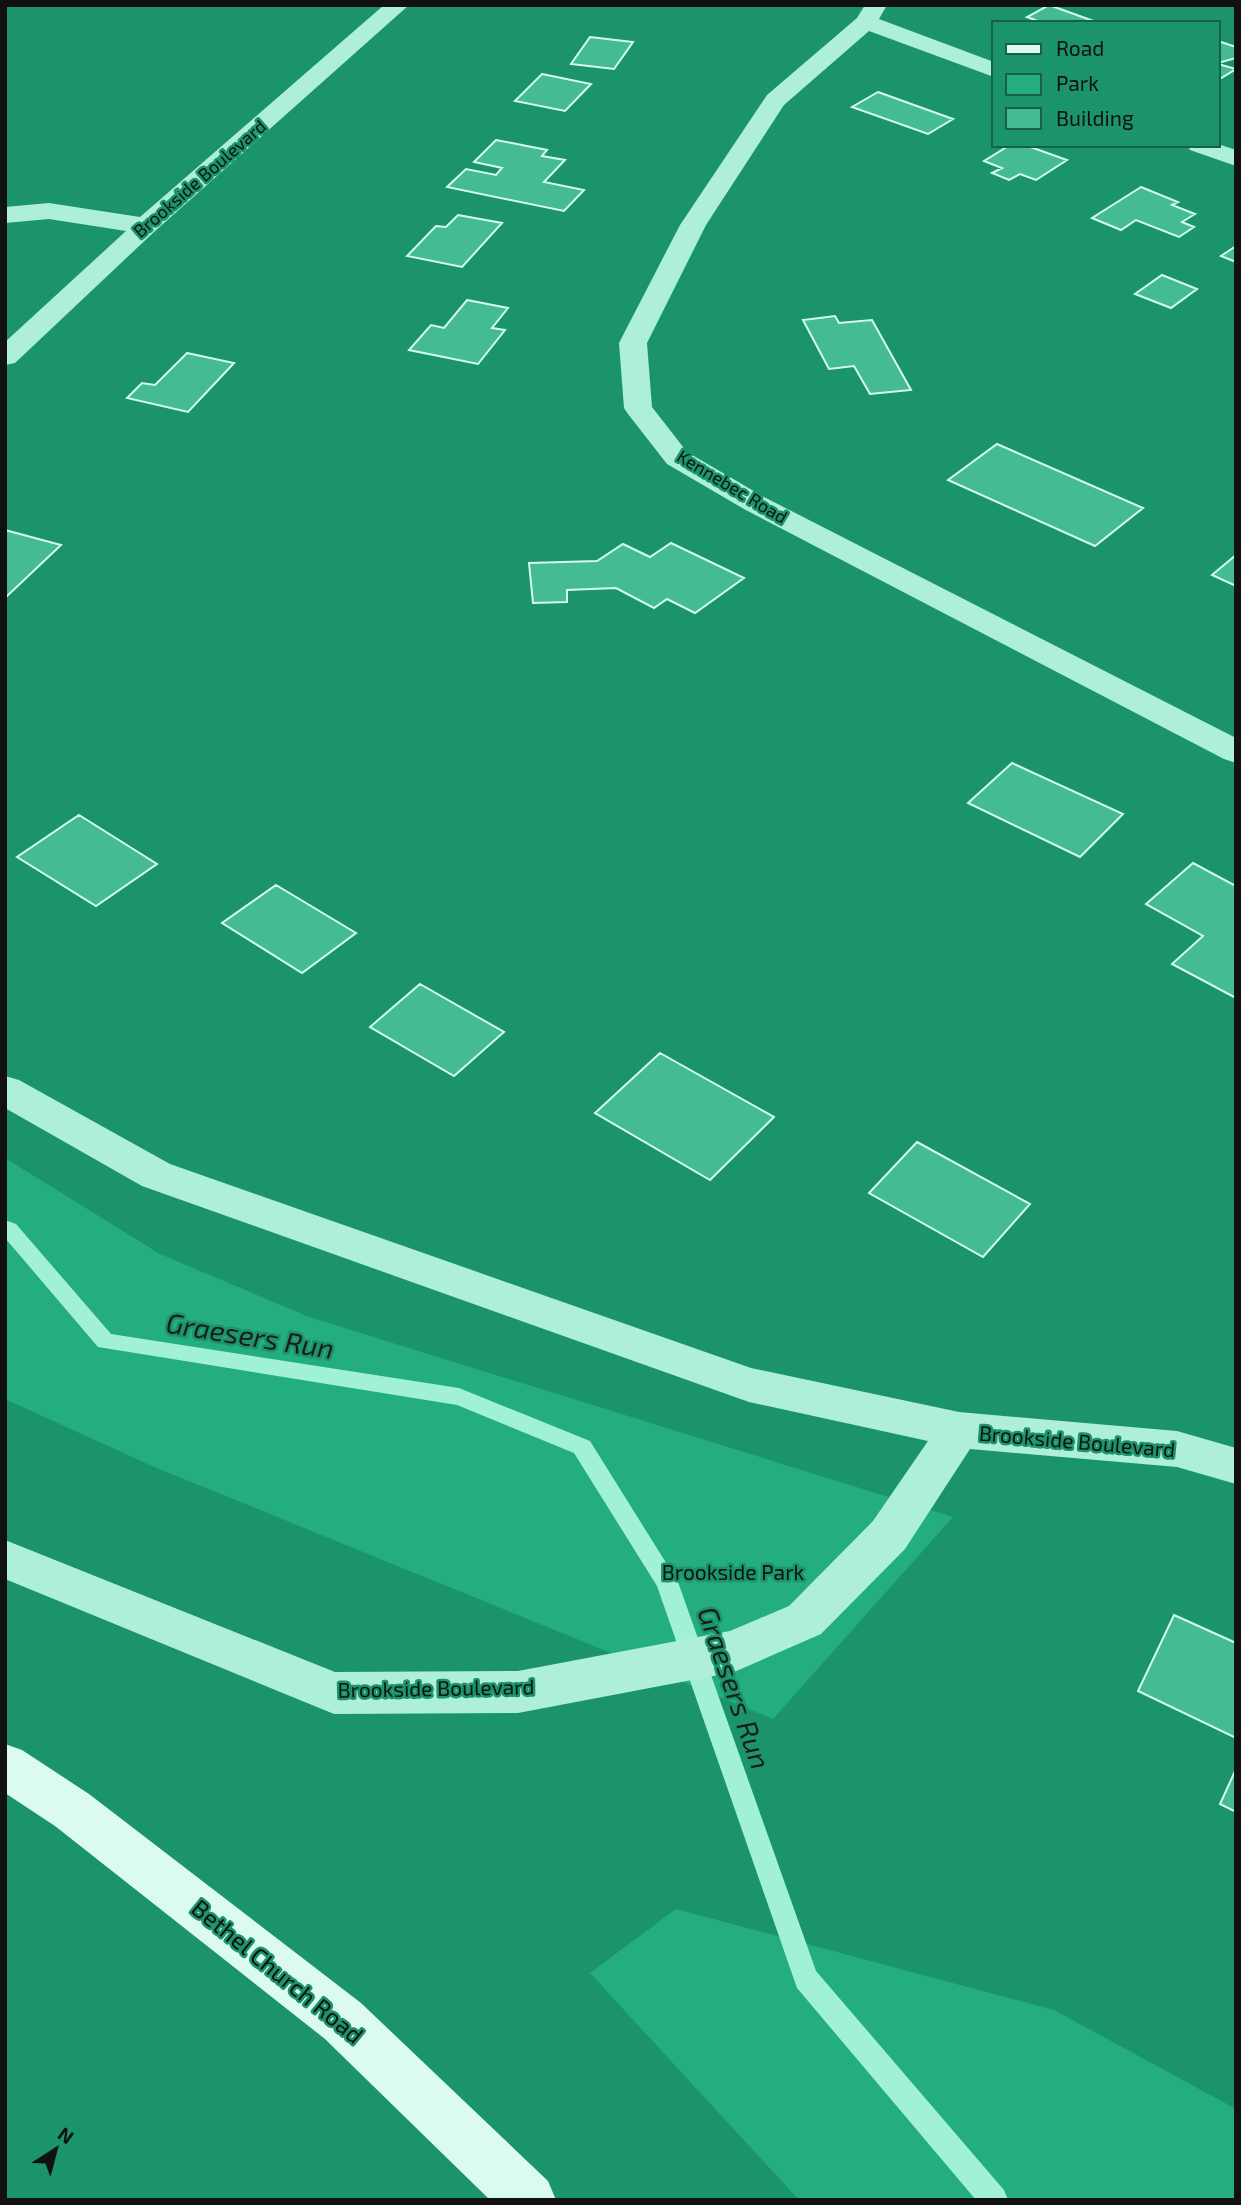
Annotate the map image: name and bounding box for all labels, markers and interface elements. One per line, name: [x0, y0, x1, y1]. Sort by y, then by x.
legend: [992, 21, 1220, 147]
text: Road: [1056, 35, 1104, 60]
text: Park: [1056, 70, 1099, 95]
text: Building: [1056, 105, 1134, 130]
street label: Brookside Boulevard: [128, 115, 270, 242]
street label: Kennebec Road: [673, 445, 792, 528]
water label: Graesers Run: [164, 1305, 337, 1365]
street label: Brookside Boulevard: [978, 1419, 1176, 1462]
park label: Brookside Park: [662, 1559, 805, 1584]
water label: Graesers Run: [691, 1602, 779, 1773]
street label: Brookside Boulevard: [337, 1673, 535, 1702]
street label: Bethel Church Road: [186, 1893, 370, 2049]
north arrow: [21, 2114, 91, 2184]
text: N: [54, 2122, 79, 2148]

